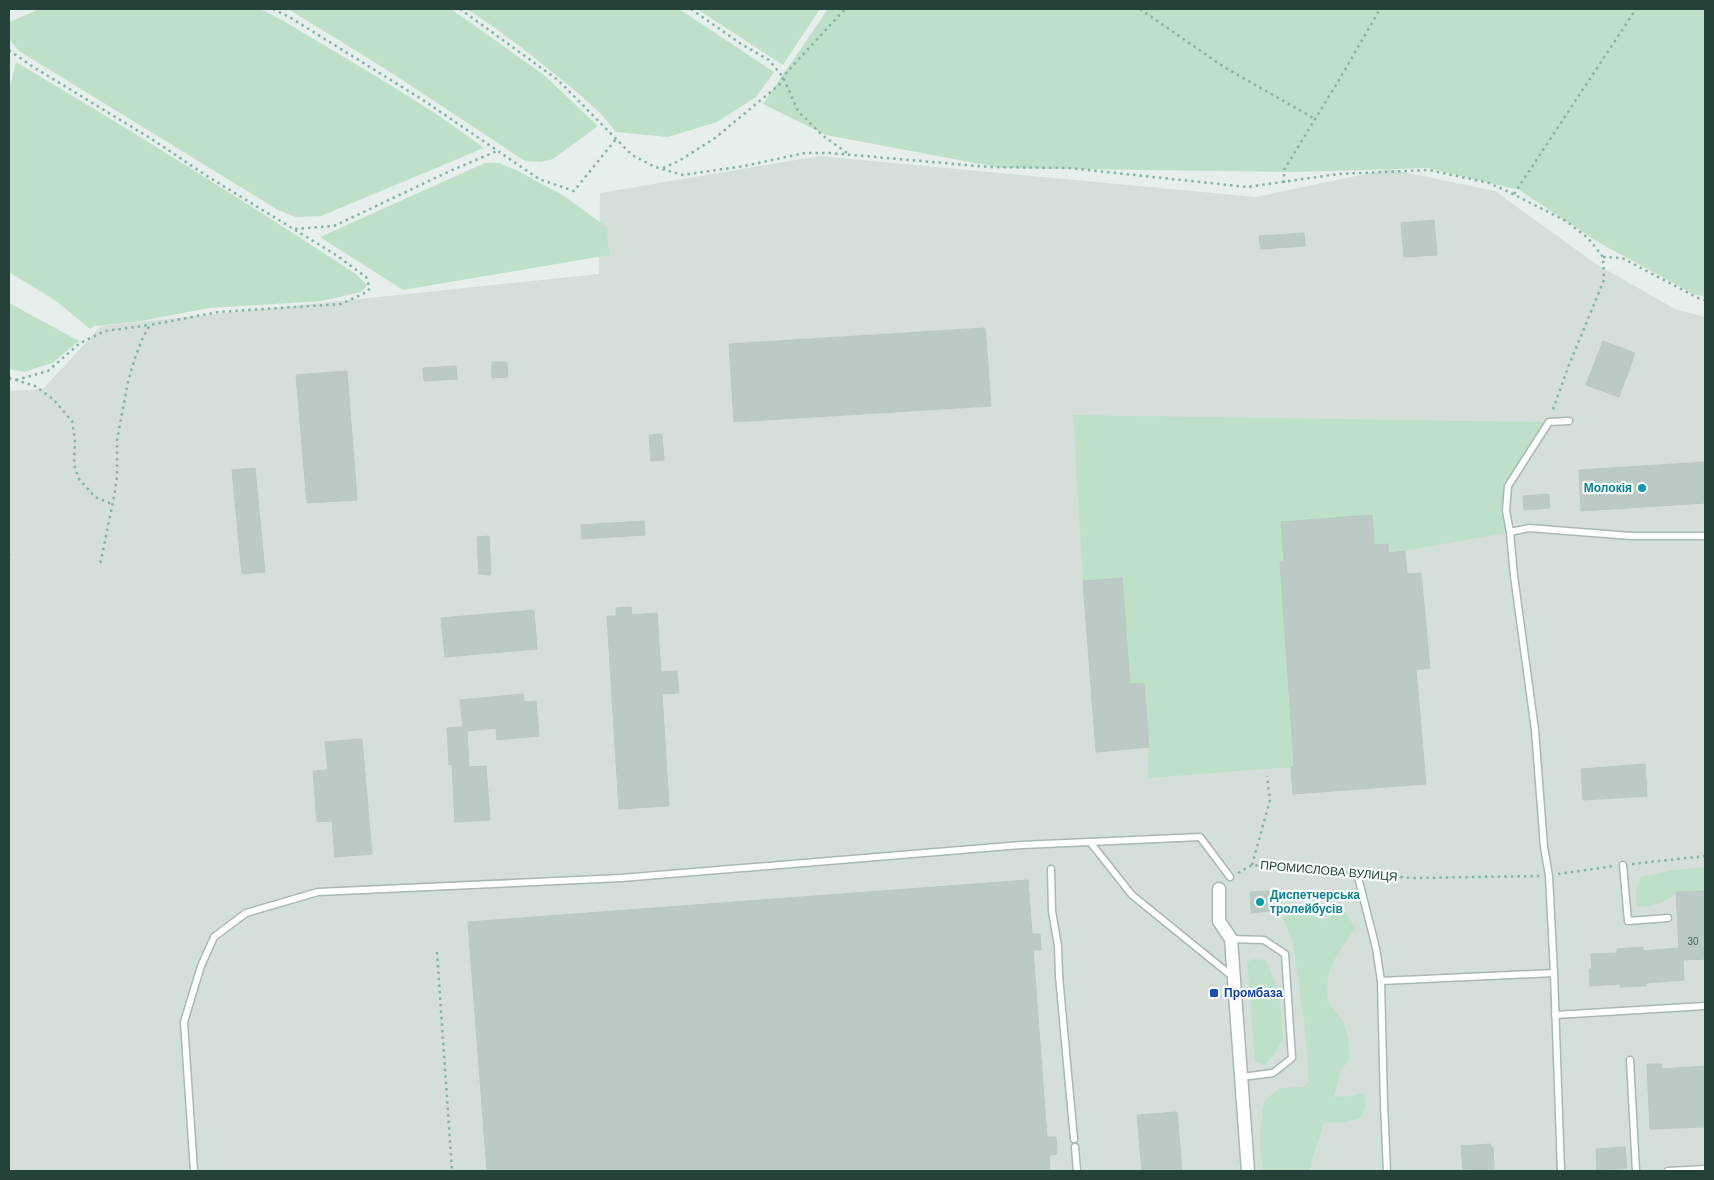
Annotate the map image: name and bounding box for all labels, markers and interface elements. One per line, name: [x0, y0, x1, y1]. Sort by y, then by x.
place label: Молокія: [1584, 481, 1632, 495]
marker: Молокія: [1636, 482, 1648, 494]
street label: ПРОМИСЛОВА ВУЛИЦЯ: [1260, 858, 1398, 884]
place label: Диспетчерська тролейбусів: [1270, 888, 1360, 916]
marker: Диспетчерська тролейбусів: [1254, 896, 1266, 908]
house number: 30: [1687, 936, 1699, 947]
place label: Промбаза: [1224, 986, 1283, 1000]
marker: Промбаза: [1208, 987, 1220, 999]

